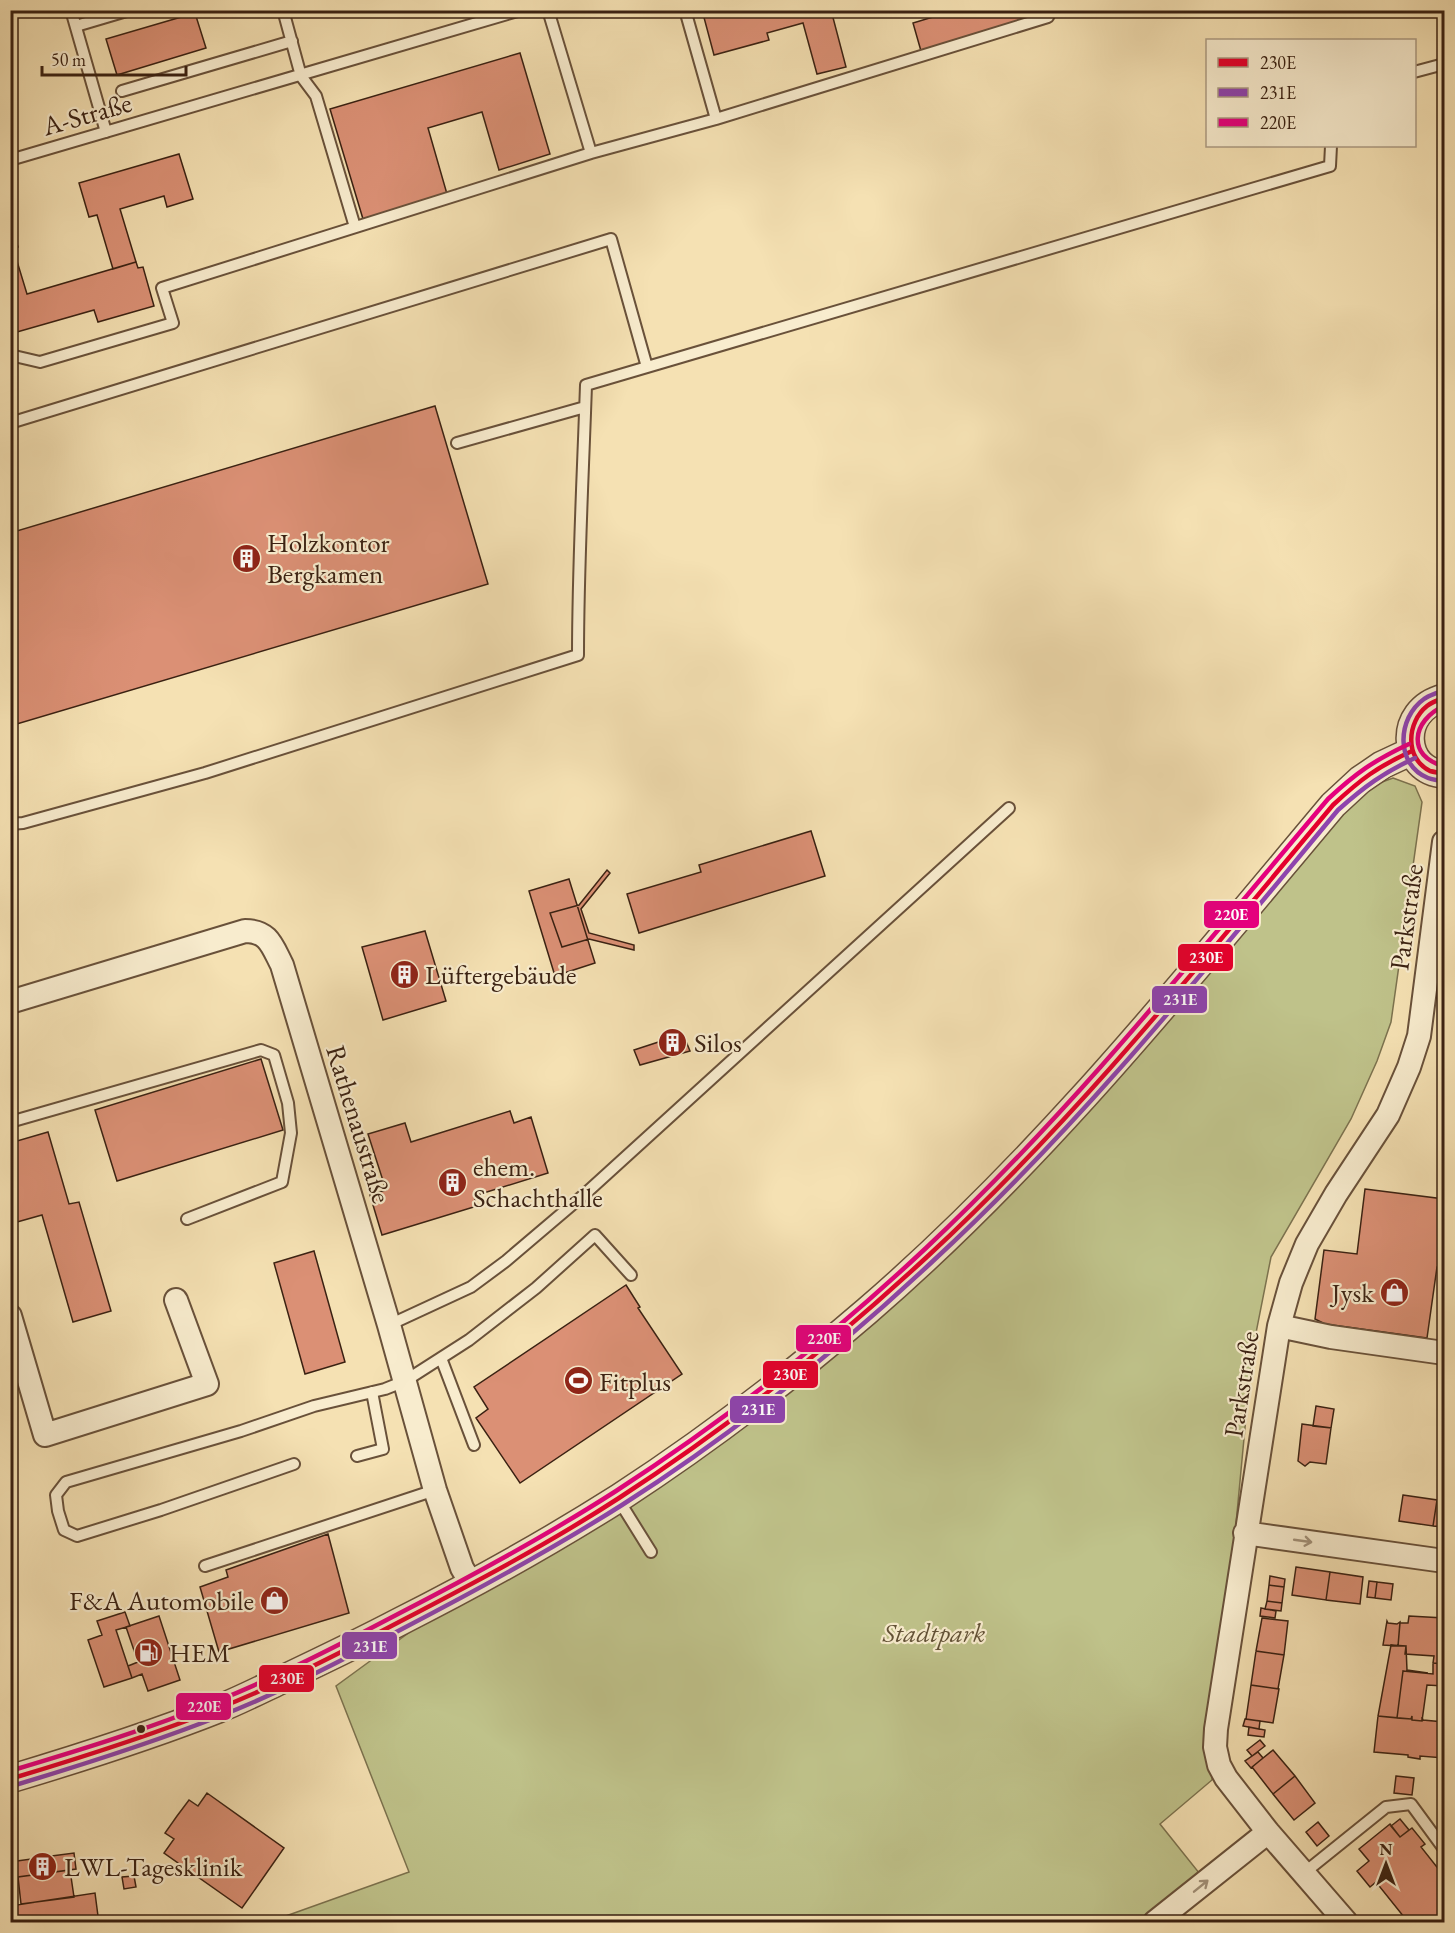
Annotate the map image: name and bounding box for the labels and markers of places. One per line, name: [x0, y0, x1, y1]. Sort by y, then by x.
place label: Holzkontor Bergkamen: [267, 525, 390, 591]
building icon: Holzkontor Bergkamen: [230, 542, 262, 574]
place label: Lüftergebäude: [425, 957, 576, 992]
building icon: Lüftergebäude: [388, 958, 420, 990]
place label: Silos: [694, 1025, 742, 1060]
building icon: Silos: [657, 1026, 689, 1058]
place label: ehem. Schachthalle: [473, 1149, 603, 1215]
building icon: ehem. Schachthalle: [436, 1166, 468, 1198]
place label: Jysk: [1330, 1275, 1374, 1310]
shop icon: Jysk: [1379, 1276, 1411, 1308]
place label: Fitplus: [599, 1364, 671, 1399]
sports icon: Fitplus: [562, 1365, 594, 1397]
place label: F&A Automobile: [69, 1583, 254, 1618]
shop icon: F&A Automobile: [259, 1584, 291, 1616]
place label: HEM: [169, 1635, 230, 1670]
fuel station icon: HEM: [132, 1636, 164, 1668]
unlabelled marker: [135, 1723, 147, 1735]
place label: LWL-Tagesklinik: [64, 1849, 243, 1884]
building icon: LWL-Tagesklinik: [27, 1850, 59, 1882]

